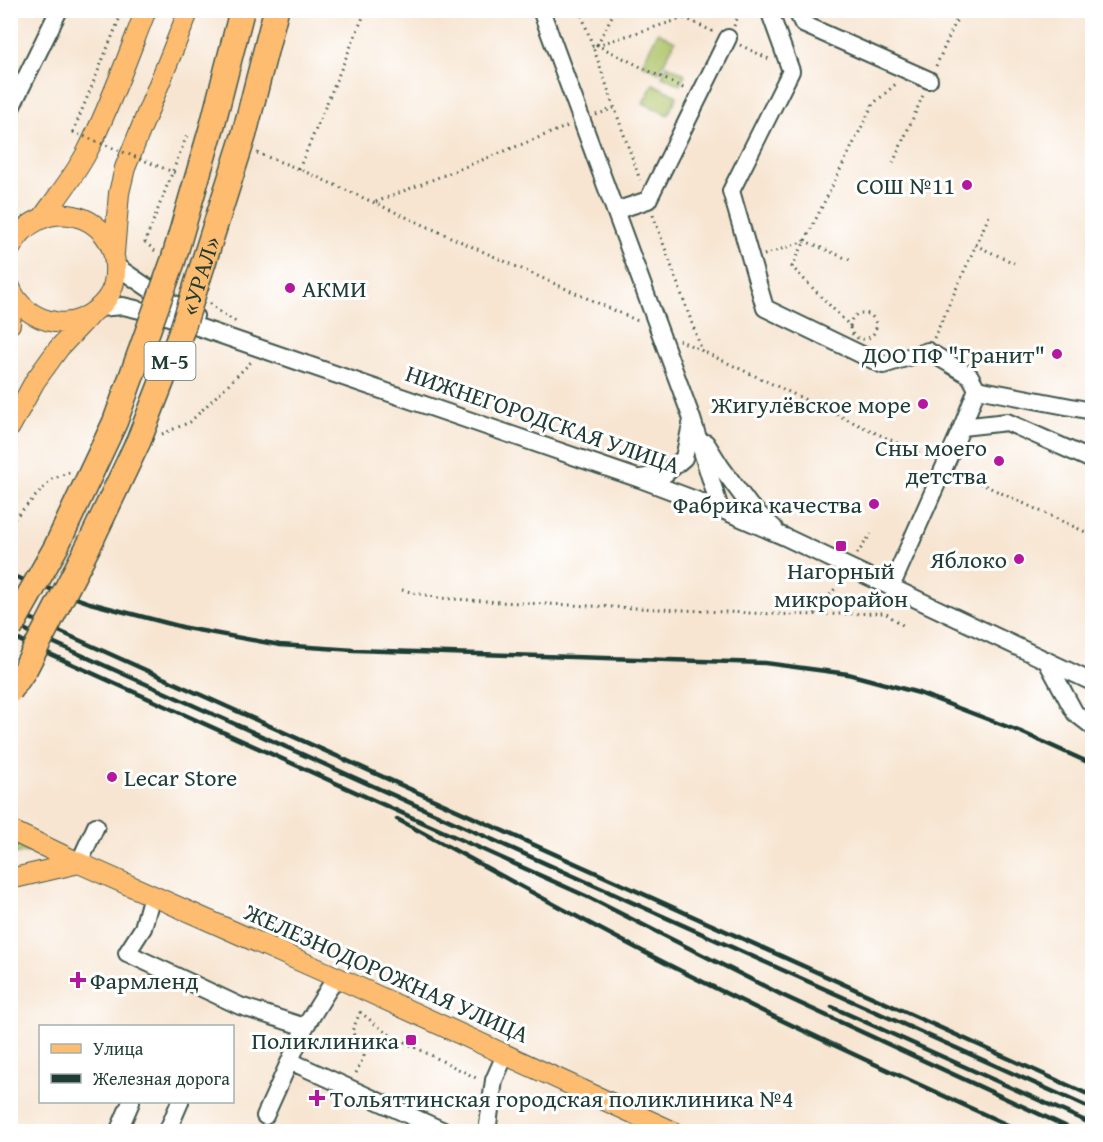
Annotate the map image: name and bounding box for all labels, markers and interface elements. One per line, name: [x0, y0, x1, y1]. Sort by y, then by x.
place label: СОШ №11: [856, 168, 955, 203]
marker: СОШ №11: [960, 178, 974, 192]
street label: «УРАЛ»: [170, 231, 228, 319]
place label: АКМИ: [302, 271, 366, 306]
marker: АКМИ: [283, 281, 297, 295]
place label: ДОО ПФ "Гранит": [861, 337, 1045, 372]
road number: М-5: [144, 342, 195, 380]
marker: ДОО ПФ "Гранит": [1050, 347, 1064, 361]
street label: НИЖНЕГОРОДСКАЯ УЛИЦА: [401, 356, 685, 483]
place label: Жигулёвское море: [710, 387, 911, 422]
marker: Жигулёвское море: [916, 397, 930, 411]
place label: Сны моего детства: [875, 430, 988, 493]
marker: Сны моего детства: [992, 454, 1006, 468]
place label: Фабрика качества: [673, 487, 863, 522]
marker: Фабрика качества: [867, 497, 881, 511]
marker: Нагорный микрорайон: [834, 539, 848, 553]
place label: Яблоко: [929, 542, 1007, 577]
marker: Яблоко: [1012, 552, 1026, 566]
place label: Нагорный микрорайон: [774, 553, 908, 616]
place label: Lecar Store: [124, 760, 237, 795]
marker: Lecar Store: [105, 770, 119, 784]
street label: ЖЕЛЕЗНОДОРОЖНАЯ УЛИЦА: [238, 894, 535, 1052]
place label: Фармленд: [90, 963, 199, 998]
marker: Фармленд: [71, 973, 85, 987]
place label: Поликлиника: [252, 1023, 400, 1058]
legend: [39, 1025, 234, 1103]
marker: Поликлиника: [404, 1033, 418, 1047]
text: Улица: [93, 1035, 144, 1062]
text: Железная дорога: [92, 1065, 230, 1092]
place label: Тольяттинская городская поликлиника №4: [330, 1081, 794, 1116]
marker: Тольяттинская городская поликлиника №4: [308, 1089, 326, 1107]

